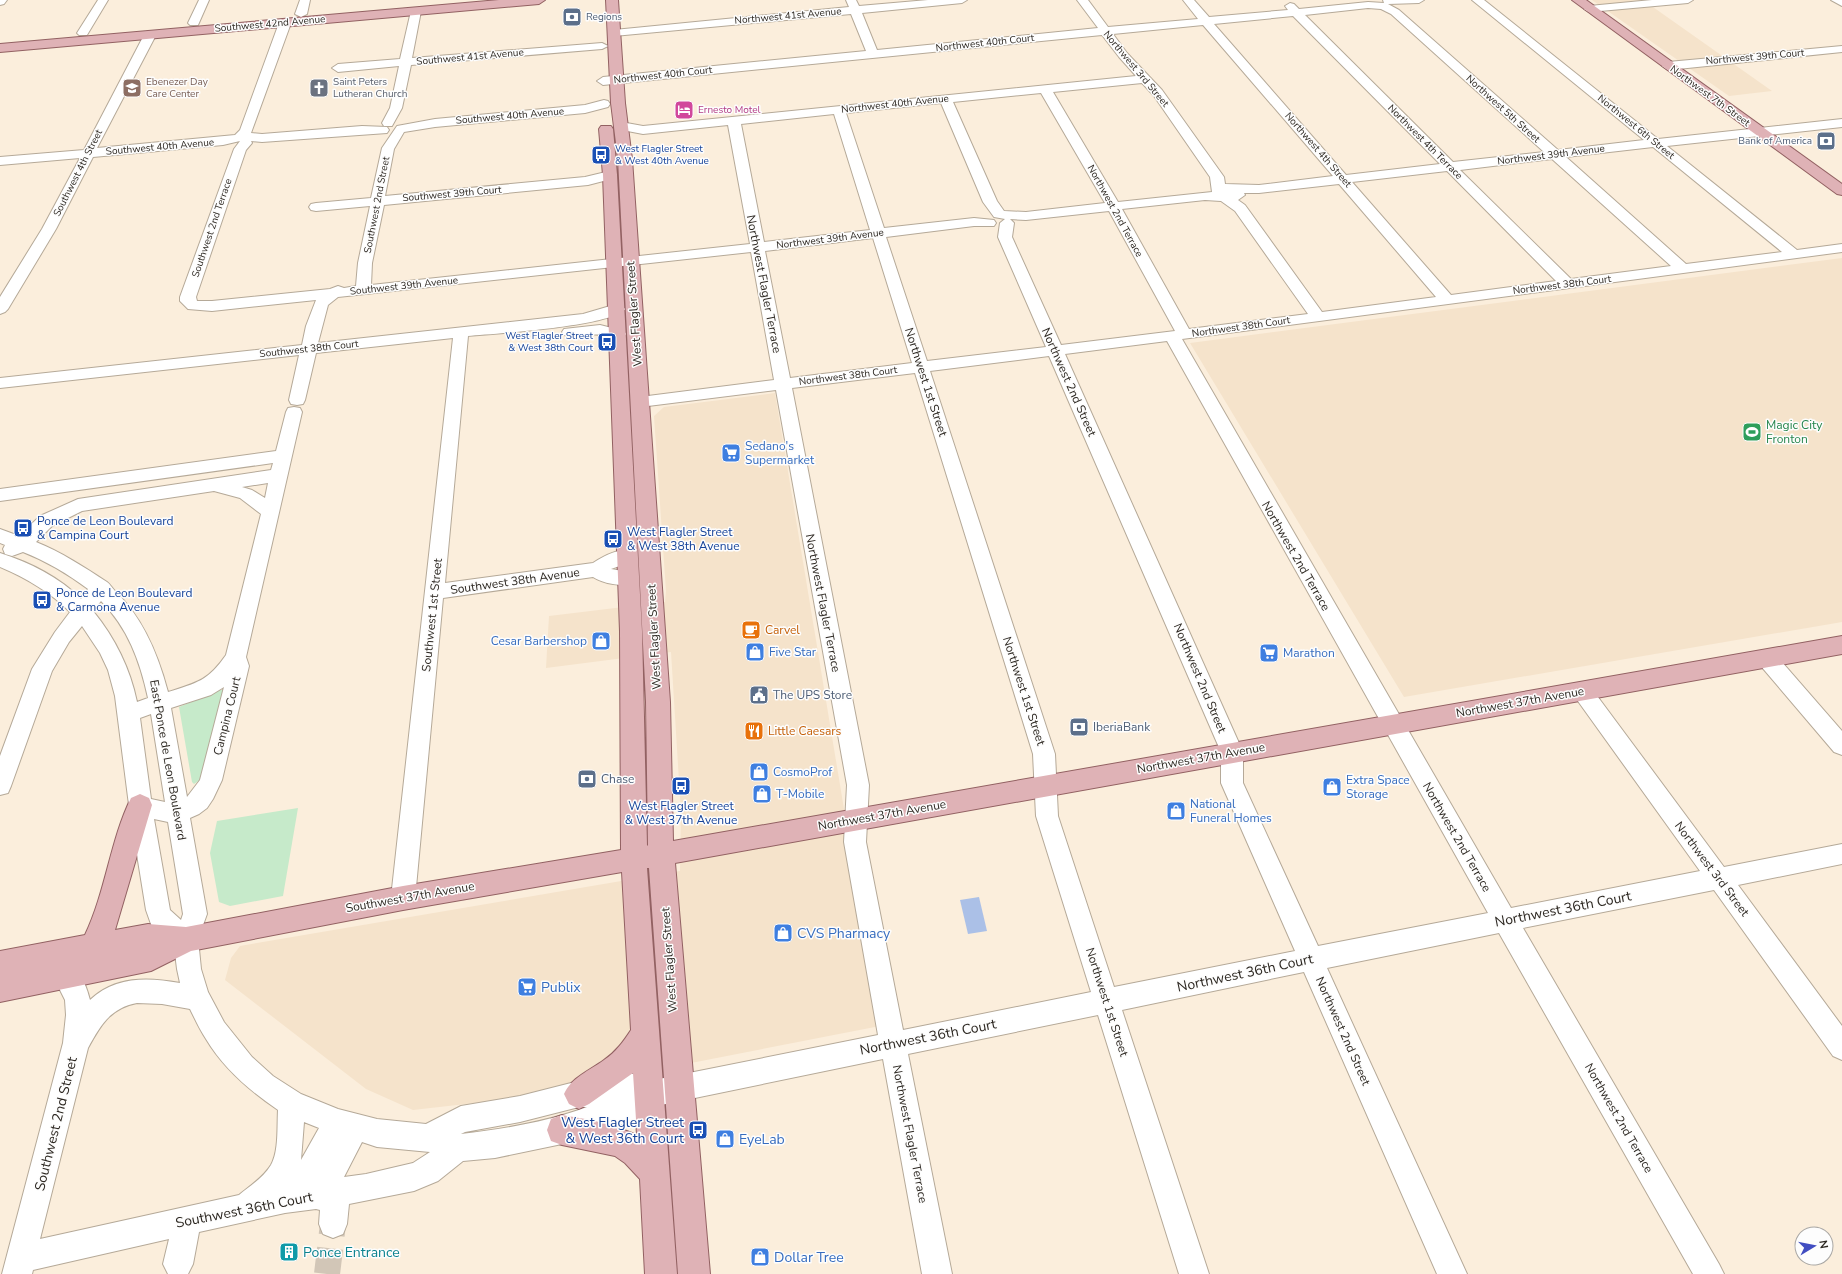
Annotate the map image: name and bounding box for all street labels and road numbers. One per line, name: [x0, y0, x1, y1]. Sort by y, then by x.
street label: Northwest 41st Avenue: [734, 4, 842, 28]
street label: Southwest 42nd Avenue: [214, 12, 326, 36]
street label: Northwest 3rd Street: [1100, 28, 1172, 111]
street label: Northwest 40th Court: [935, 31, 1035, 55]
street label: Southwest 41st Avenue: [416, 45, 524, 69]
street label: Northwest 39th Court: [1705, 46, 1805, 68]
street label: Northwest 7th Street: [1667, 62, 1753, 130]
street label: Northwest 40th Court: [613, 63, 713, 87]
street label: Northwest 5th Street: [1463, 72, 1544, 146]
street label: Northwest 40th Avenue: [840, 91, 950, 117]
street label: Northwest 6th Street: [1594, 92, 1678, 163]
street label: Northwest 4th Terrace: [1384, 101, 1466, 183]
street label: Southwest 40th Avenue: [455, 104, 565, 128]
street label: Northwest 4th Street: [1281, 109, 1355, 191]
street label: Southwest 4th Street: [50, 127, 106, 219]
street label: Southwest 40th Avenue: [105, 135, 215, 159]
street label: Northwest 39th Avenue: [1496, 141, 1606, 169]
street label: Southwest 2nd Street: [361, 155, 393, 255]
street label: Northwest 2nd Terrace: [1084, 162, 1146, 260]
street label: Southwest 2nd Terrace: [188, 177, 236, 279]
street label: Southwest 39th Court: [402, 183, 503, 205]
street label: Northwest Flagler Terrace: [743, 213, 785, 355]
street label: Northwest 39th Avenue: [775, 225, 885, 253]
street label: West Flagler Street: [622, 260, 646, 367]
street label: Northwest 38th Court: [1512, 272, 1613, 298]
street label: Southwest 39th Avenue: [349, 273, 459, 299]
street label: Northwest 38th Court: [1191, 313, 1292, 341]
street label: Northwest 2nd Street: [1038, 325, 1100, 440]
street label: Northwest 1st Street: [901, 326, 951, 439]
street label: Southwest 38th Court: [259, 337, 360, 361]
street label: Northwest 38th Court: [798, 363, 899, 389]
street label: Northwest 2nd Terrace: [1258, 498, 1334, 614]
street label: Northwest Flagler Terrace: [802, 532, 844, 674]
street label: Southwest 1st Street: [418, 557, 446, 673]
street label: Southwest 38th Avenue: [449, 564, 581, 598]
street label: West Flagler Street: [643, 583, 665, 690]
street label: Northwest 2nd Street: [1170, 621, 1231, 736]
street label: Northwest 1st Street: [999, 635, 1049, 748]
street label: Campina Court: [210, 674, 245, 757]
street label: East Ponce de Leon Boulevard: [146, 678, 190, 842]
street label: Northwest 37th Avenue: [1455, 683, 1585, 721]
street label: Northwest 37th Avenue: [1136, 739, 1266, 777]
street label: Northwest 2nd Terrace: [1419, 779, 1495, 895]
street label: Northwest 37th Avenue: [817, 796, 947, 834]
street label: Northwest 3rd Street: [1671, 818, 1753, 920]
street label: Southwest 37th Avenue: [344, 878, 476, 916]
street label: Northwest 36th Court: [1493, 886, 1633, 932]
street label: West Flagler Street: [657, 906, 681, 1013]
street label: Northwest 1st Street: [1082, 946, 1132, 1059]
street label: Northwest 36th Court: [1175, 949, 1315, 997]
street label: Northwest 2nd Street: [1312, 974, 1374, 1089]
street label: Northwest 36th Court: [858, 1014, 998, 1060]
street label: Southwest 2nd Street: [30, 1055, 82, 1193]
street label: Northwest 2nd Terrace: [1581, 1060, 1657, 1176]
street label: Northwest Flagler Terrace: [889, 1063, 931, 1205]
street label: Southwest 36th Court: [174, 1187, 314, 1233]

